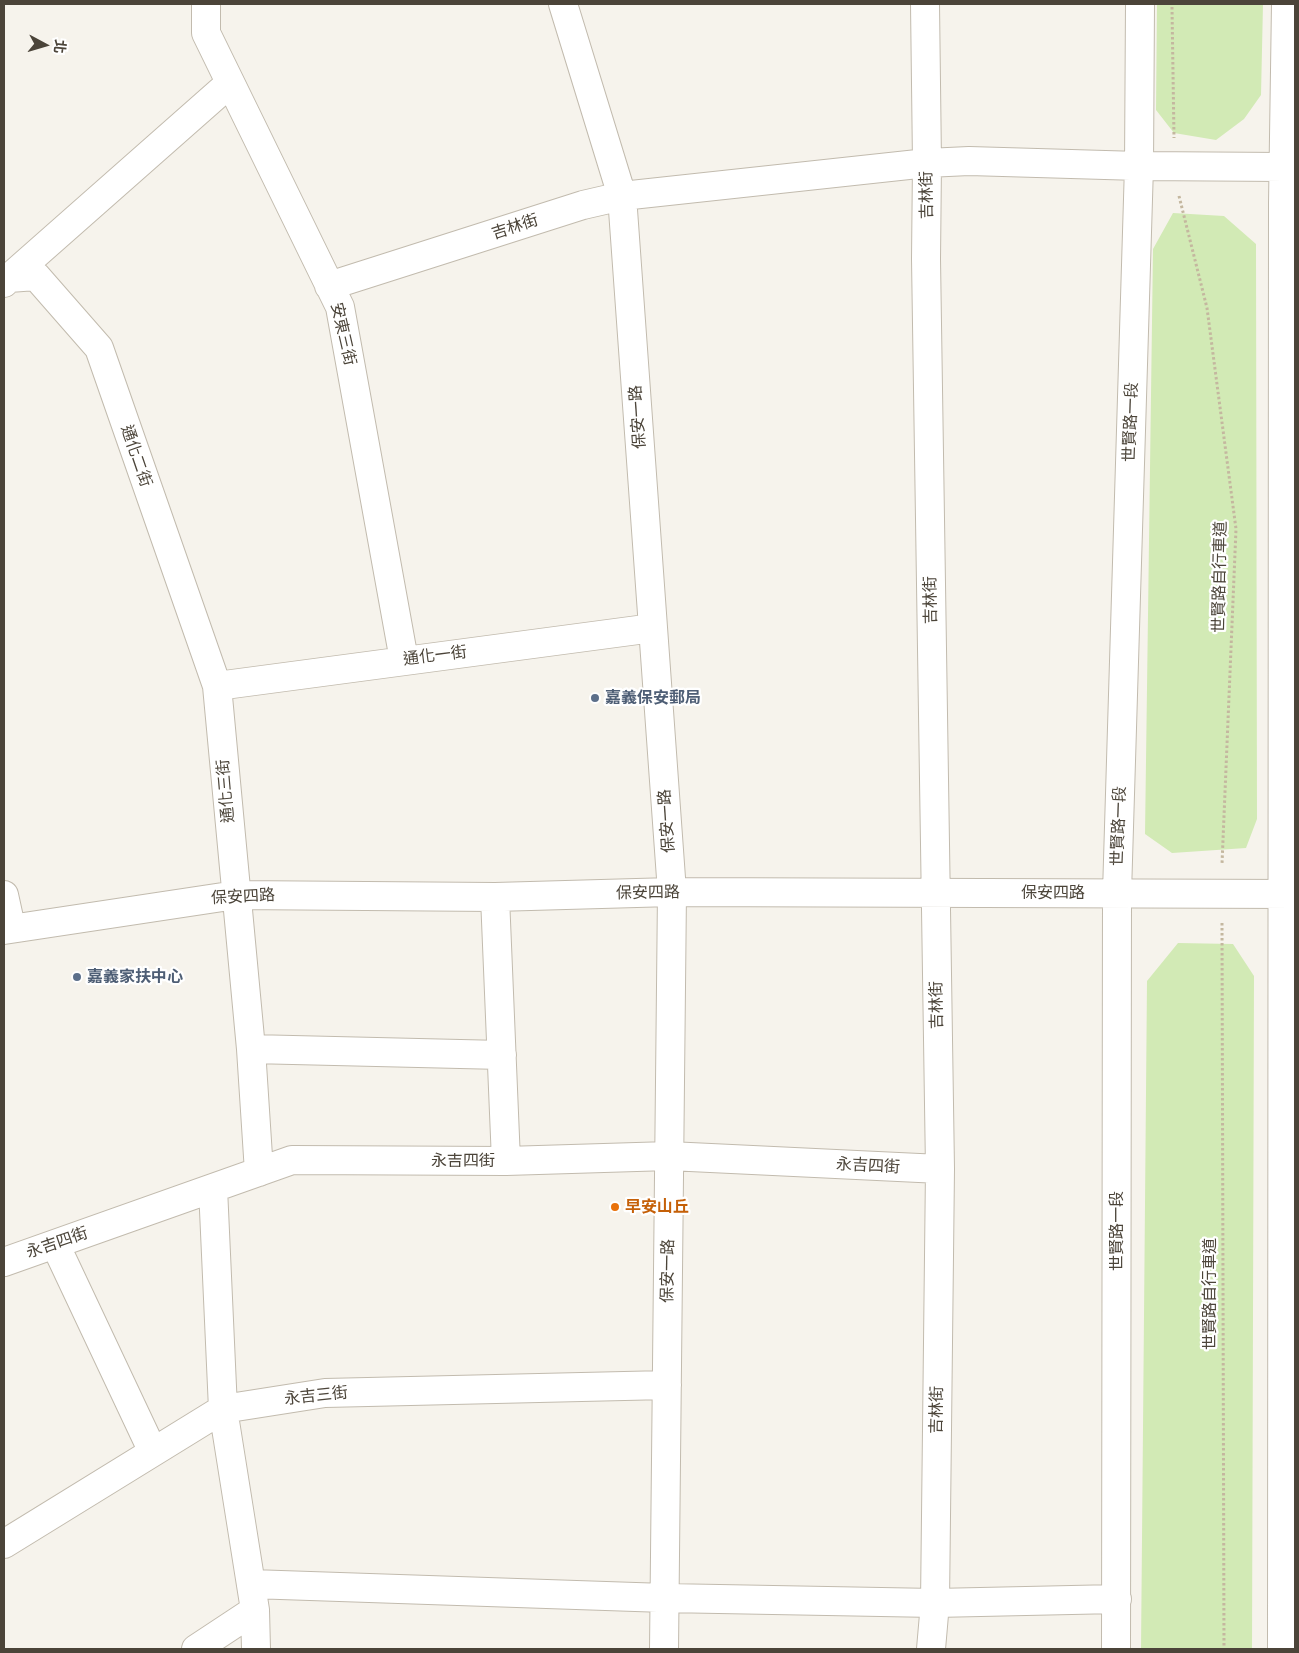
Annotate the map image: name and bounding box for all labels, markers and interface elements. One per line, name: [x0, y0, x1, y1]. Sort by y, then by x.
north arrow: [20, 20, 70, 70]
text: 北: [50, 39, 70, 54]
street label: 吉林街: [917, 171, 937, 219]
street label: 吉林街: [489, 210, 541, 244]
street label: 安東三街: [326, 301, 360, 367]
street label: 世賢路一段: [1120, 382, 1142, 462]
street label: 保安一路: [626, 384, 650, 450]
street label: 通化二街: [117, 423, 155, 489]
street label: 世賢路自行車道: [1209, 521, 1231, 633]
street label: 吉林街: [921, 576, 941, 624]
street label: 通化一街: [402, 643, 468, 669]
place label: 嘉義保安郵局: [605, 688, 701, 708]
marker: 嘉義保安郵局: [589, 692, 601, 704]
street label: 通化三街: [214, 758, 238, 824]
street label: 世賢路一段: [1108, 786, 1130, 866]
street label: 保安一路: [655, 788, 679, 854]
street label: 保安四路: [616, 883, 680, 903]
street label: 保安四路: [1021, 883, 1085, 903]
street label: 保安四路: [211, 886, 275, 908]
place label: 嘉義家扶中心: [87, 967, 183, 987]
marker: 嘉義家扶中心: [71, 971, 83, 983]
street label: 吉林街: [927, 981, 947, 1029]
street label: 永吉四街: [431, 1151, 495, 1171]
street label: 永吉四街: [836, 1155, 900, 1177]
street label: 世賢路一段: [1107, 1191, 1127, 1271]
place label: 早安山丘: [625, 1197, 689, 1217]
marker: 早安山丘: [609, 1201, 621, 1213]
street label: 永吉四街: [24, 1224, 90, 1262]
street label: 世賢路自行車道: [1200, 1238, 1220, 1350]
street label: 保安一路: [658, 1239, 678, 1303]
street label: 永吉三街: [283, 1383, 349, 1409]
street label: 吉林街: [927, 1386, 947, 1434]

